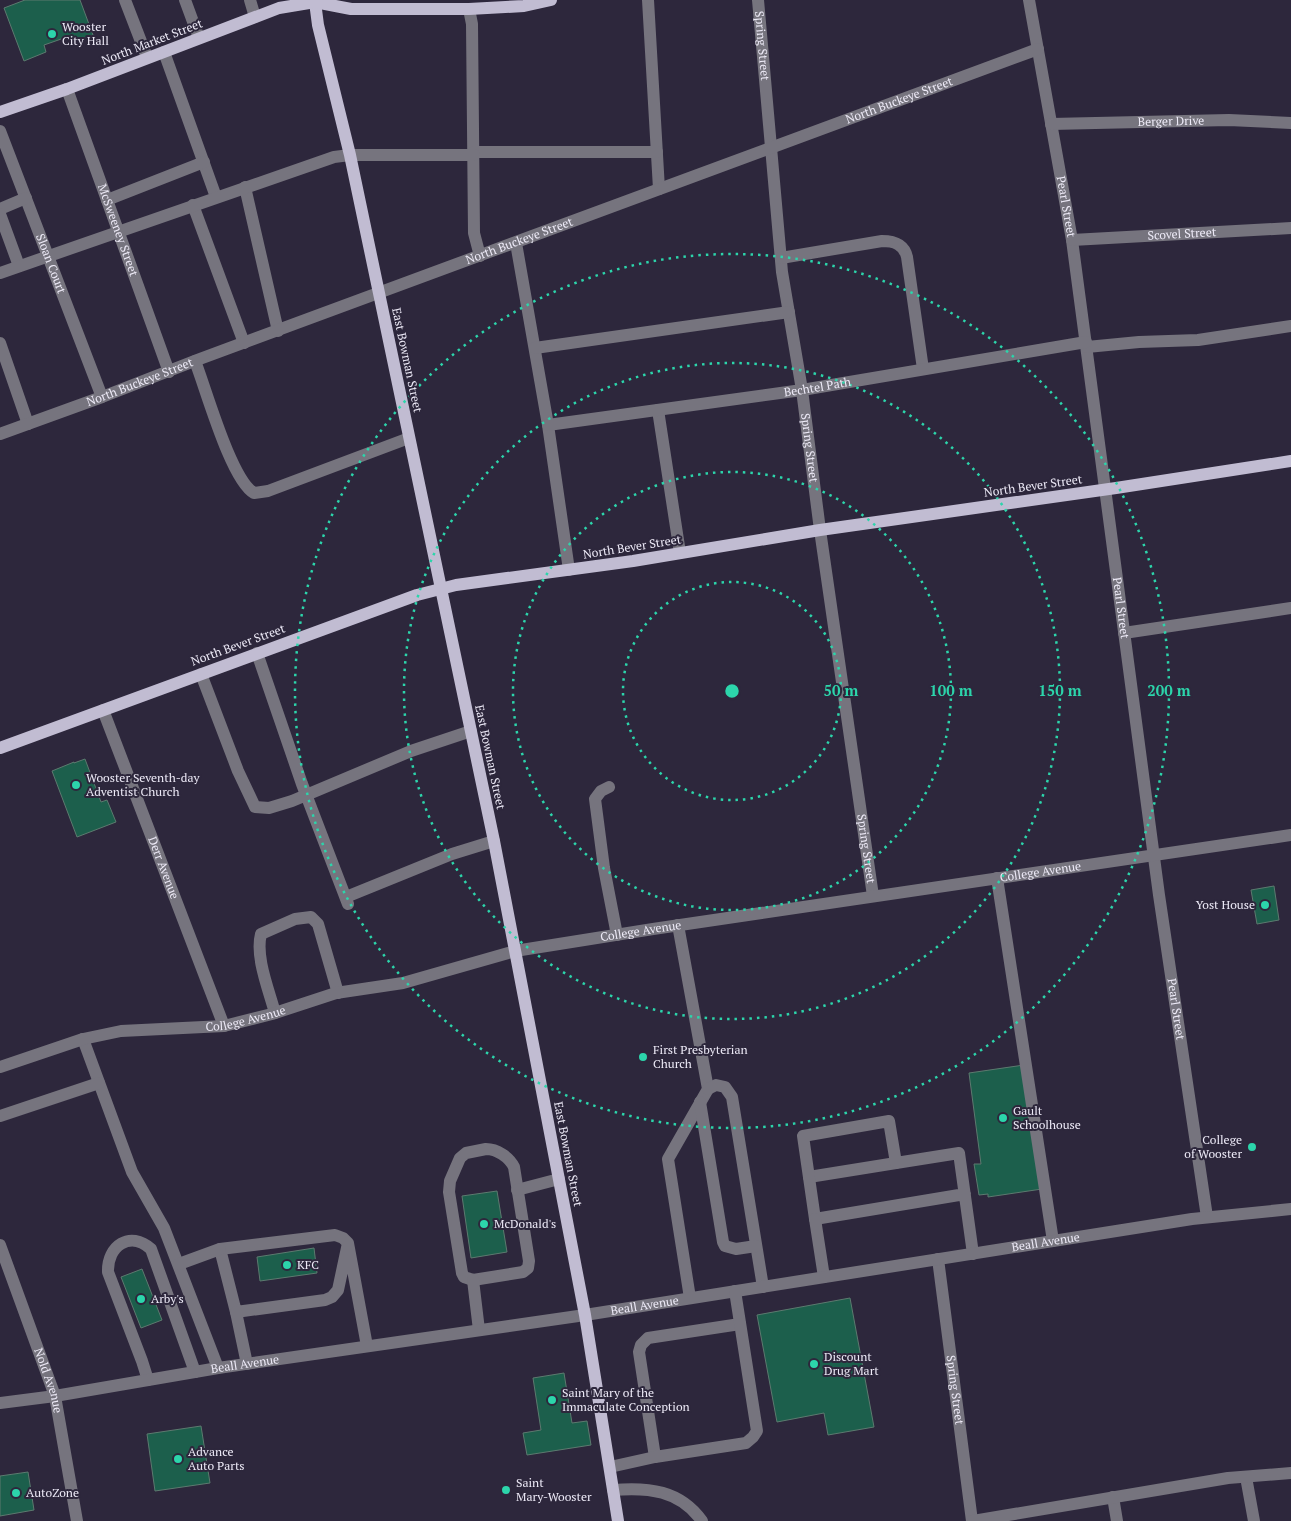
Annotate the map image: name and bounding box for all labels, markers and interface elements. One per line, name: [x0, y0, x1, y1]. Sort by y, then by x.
street label: Spring Street: [752, 10, 773, 82]
street label: North Market Street: [99, 15, 205, 68]
place label: Wooster City Hall: [62, 19, 109, 48]
marker: Wooster City Hall: [46, 28, 58, 40]
street label: North Buckeye Street: [843, 73, 955, 127]
street label: Berger Drive: [1138, 113, 1204, 129]
street label: Pearl Street: [1054, 175, 1079, 239]
street label: McSweeney Street: [95, 182, 142, 279]
street label: North Buckeye Street: [463, 214, 575, 267]
street label: Scovel Street: [1147, 224, 1217, 243]
street label: Sloan Court: [33, 231, 70, 296]
street label: East Bowman Street: [389, 306, 426, 414]
street label: North Buckeye Street: [84, 354, 195, 409]
street label: Bechtel Path: [783, 374, 852, 399]
street label: Spring Street: [798, 412, 822, 484]
street label: North Bever Street: [983, 471, 1084, 500]
street label: North Bever Street: [582, 531, 683, 562]
street label: Pearl Street: [1110, 576, 1133, 640]
street label: North Bever Street: [189, 620, 287, 669]
text: 50 m: [824, 680, 859, 700]
text: 100 m: [929, 680, 973, 700]
text: 150 m: [1038, 680, 1082, 700]
text: 200 m: [1147, 680, 1191, 700]
centre of rings: [723, 682, 741, 700]
street label: East Bowman Street: [472, 703, 509, 811]
place label: Wooster Seventh-day Adventist Church: [86, 770, 201, 799]
marker: Wooster Seventh-day Adventist Church: [70, 779, 82, 791]
street label: Spring Street: [854, 813, 879, 885]
street label: Derr Avenue: [145, 834, 183, 901]
street label: College Avenue: [999, 858, 1082, 885]
place label: Yost House: [1196, 897, 1255, 912]
marker: Yost House: [1259, 899, 1271, 911]
street label: College Avenue: [599, 917, 682, 944]
street label: Pearl Street: [1165, 977, 1189, 1041]
street label: College Avenue: [205, 1002, 287, 1034]
place label: First Presbyterian Church: [653, 1042, 748, 1071]
marker: First Presbyterian Church: [637, 1051, 649, 1063]
street label: East Bowman Street: [551, 1100, 586, 1208]
place label: Gault Schoolhouse: [1013, 1103, 1081, 1132]
marker: Gault Schoolhouse: [997, 1112, 1009, 1124]
place label: College of Wooster: [1184, 1132, 1242, 1161]
marker: College of Wooster: [1246, 1141, 1258, 1153]
place label: McDonald's: [494, 1216, 556, 1231]
marker: McDonald's: [478, 1218, 490, 1230]
street label: Beall Avenue: [1010, 1229, 1081, 1254]
place label: KFC: [297, 1257, 319, 1272]
marker: KFC: [281, 1259, 293, 1271]
place label: Arby's: [151, 1291, 184, 1306]
street label: Beall Avenue: [609, 1292, 680, 1318]
marker: Arby's: [135, 1293, 147, 1305]
street label: Nold Avenue: [31, 1346, 66, 1414]
place label: Discount Drug Mart: [824, 1349, 879, 1378]
street label: Beall Avenue: [210, 1351, 280, 1376]
street label: Spring Street: [944, 1354, 967, 1426]
marker: Discount Drug Mart: [808, 1358, 820, 1370]
place label: Saint Mary of the Immaculate Conception: [562, 1385, 690, 1414]
marker: Saint Mary of the Immaculate Conception: [546, 1394, 558, 1406]
place label: Advance Auto Parts: [188, 1444, 245, 1473]
marker: Advance Auto Parts: [172, 1453, 184, 1465]
place label: Saint Mary-Wooster: [516, 1475, 592, 1504]
marker: Saint Mary-Wooster: [500, 1484, 512, 1496]
place label: AutoZone: [26, 1485, 79, 1500]
marker: AutoZone: [10, 1487, 22, 1499]

